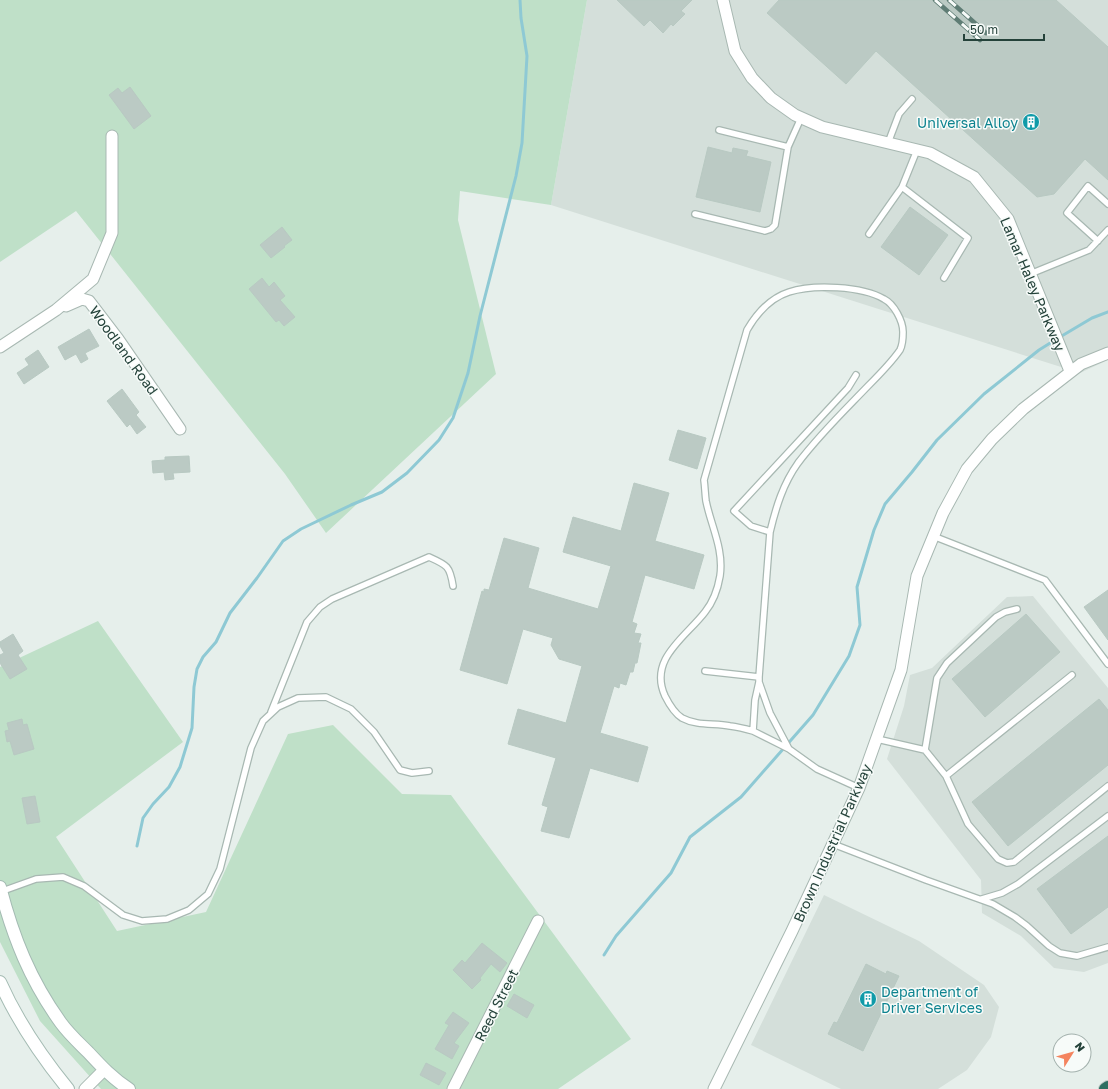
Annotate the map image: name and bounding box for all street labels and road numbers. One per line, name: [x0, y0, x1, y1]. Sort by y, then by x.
street label: Lamar Haley Parkway: [997, 214, 1069, 354]
street label: Woodland Road: [86, 302, 162, 398]
street label: Brown Industrial Parkway: [789, 761, 875, 925]
street label: Reed Street: [470, 966, 522, 1044]

